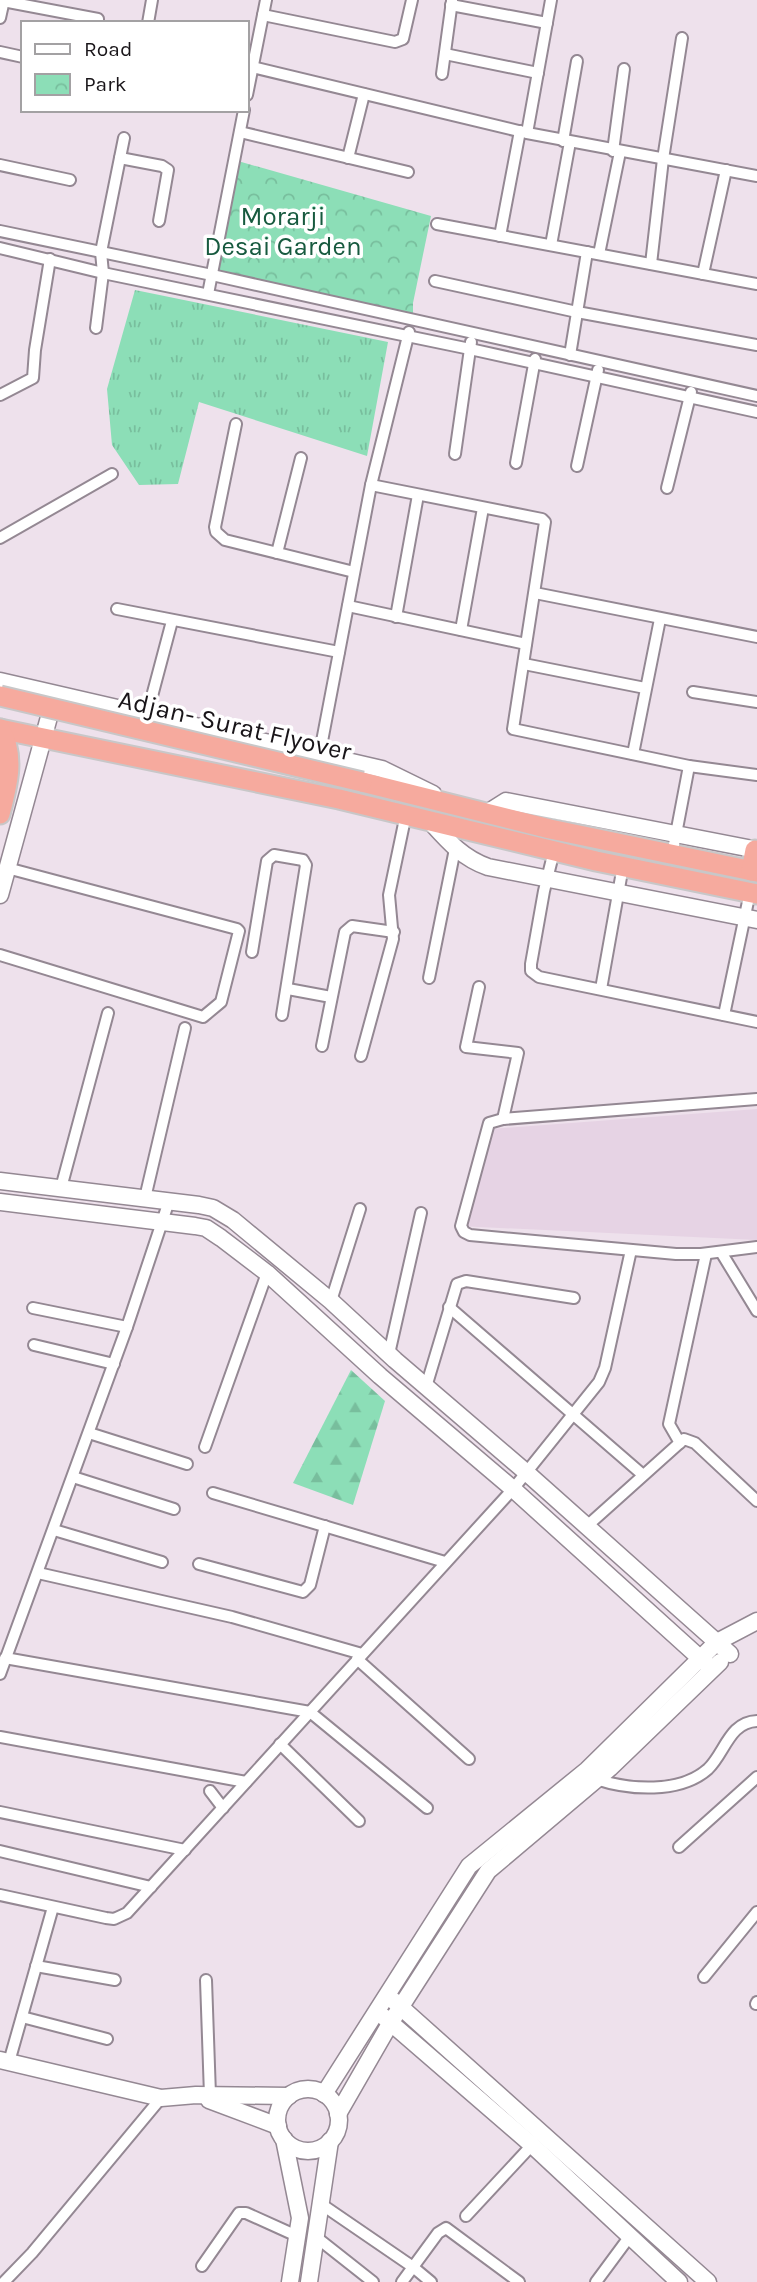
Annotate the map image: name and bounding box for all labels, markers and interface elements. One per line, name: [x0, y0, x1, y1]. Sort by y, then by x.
legend: [21, 21, 248, 112]
text: Road: [84, 37, 132, 61]
text: Park: [84, 72, 127, 96]
park label: Morarji Desai Garden: [204, 201, 362, 262]
street label: Adjan- Surat Flyover: [116, 684, 355, 767]

